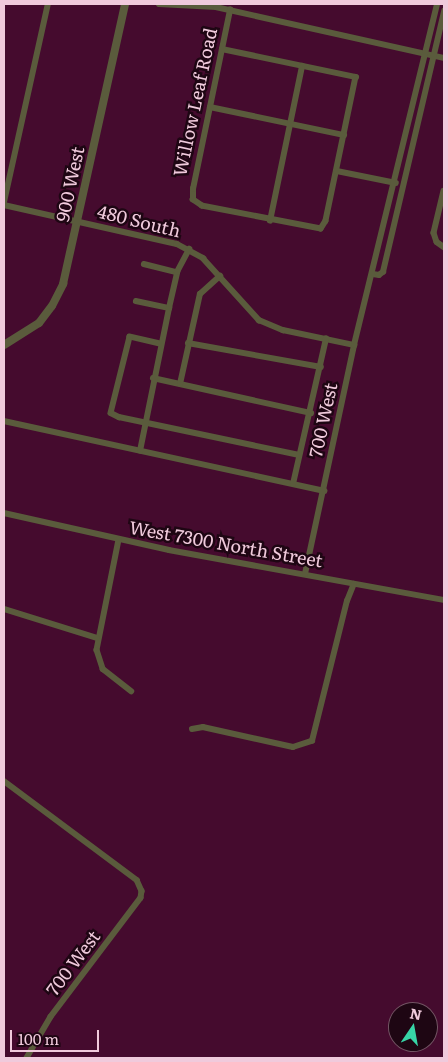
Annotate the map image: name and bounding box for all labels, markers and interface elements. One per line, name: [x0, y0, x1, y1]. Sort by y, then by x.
street label: Willow Leaf Road: [169, 26, 221, 178]
street label: 900 West: [52, 145, 88, 223]
street label: 480 South: [95, 200, 183, 242]
street label: 700 West: [305, 381, 341, 459]
street label: West 7300 North Street: [127, 516, 325, 572]
street label: 700 West: [42, 926, 104, 1000]
north arrow: [388, 1002, 438, 1052]
text: N: [408, 1002, 424, 1024]
scale bar: [12, 1020, 101, 1052]
text: 100 m: [18, 1027, 59, 1050]

